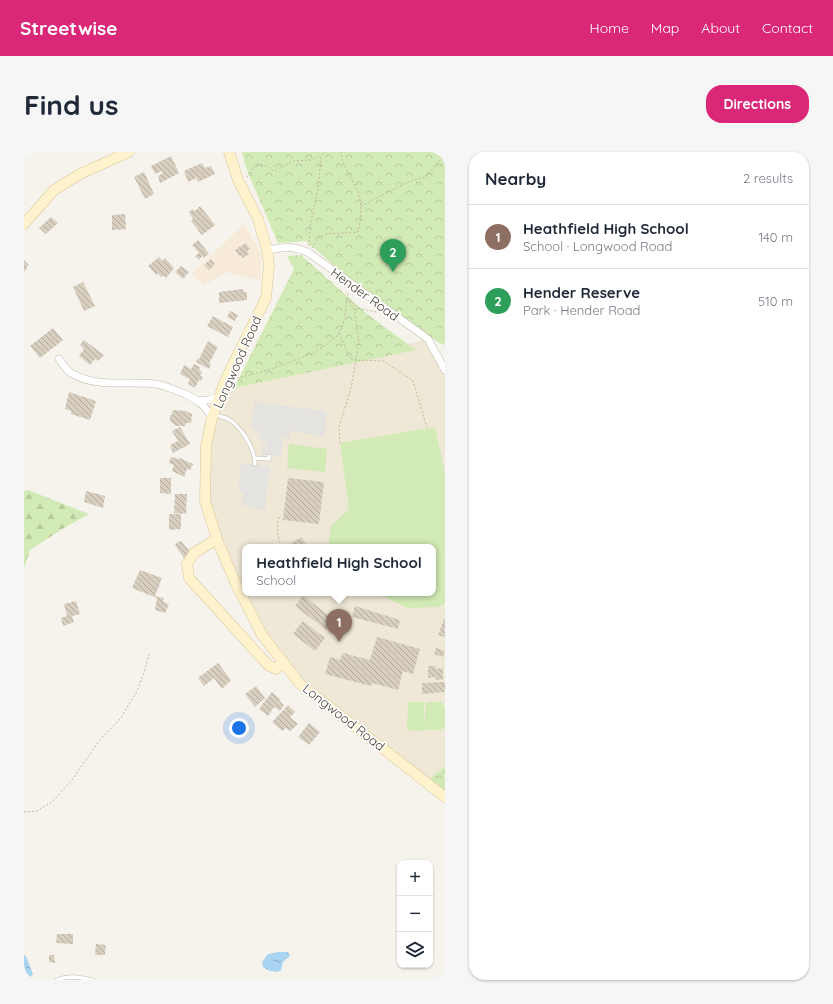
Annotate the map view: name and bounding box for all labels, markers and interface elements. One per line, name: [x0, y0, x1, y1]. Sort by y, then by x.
text: Streetwise: [20, 16, 117, 40]
text: Home: [590, 19, 629, 37]
text: Map: [651, 19, 679, 37]
text: About: [701, 19, 740, 37]
text: Contact: [762, 19, 813, 37]
button: Directions: [706, 85, 809, 123]
text: Find us: [24, 87, 118, 122]
text: Nearby: [485, 168, 546, 189]
text: 2 results: [743, 170, 793, 186]
text: Heathfield High School: [523, 219, 689, 238]
text: 1: [495, 229, 501, 245]
text: 140 m: [758, 229, 793, 245]
text: School · Longwood Road: [523, 238, 672, 254]
pin: 2: [380, 239, 406, 272]
street label: Hender Road: [328, 264, 402, 324]
text: Hender Reserve: [523, 283, 640, 302]
text: 2: [494, 293, 502, 309]
text: 510 m: [758, 293, 793, 309]
text: Park · Hender Road: [523, 302, 640, 318]
street label: Longwood Road: [209, 313, 265, 411]
popup: [242, 544, 436, 596]
text: Heathfield High School: [256, 553, 422, 572]
text: School: [256, 572, 296, 588]
pin: 1: [326, 609, 352, 642]
street label: Longwood Road: [300, 680, 388, 754]
your location: [229, 718, 249, 738]
map controls: [397, 860, 433, 968]
button: +: [397, 860, 433, 896]
button: −: [397, 896, 433, 932]
button: layers: [397, 932, 433, 968]

